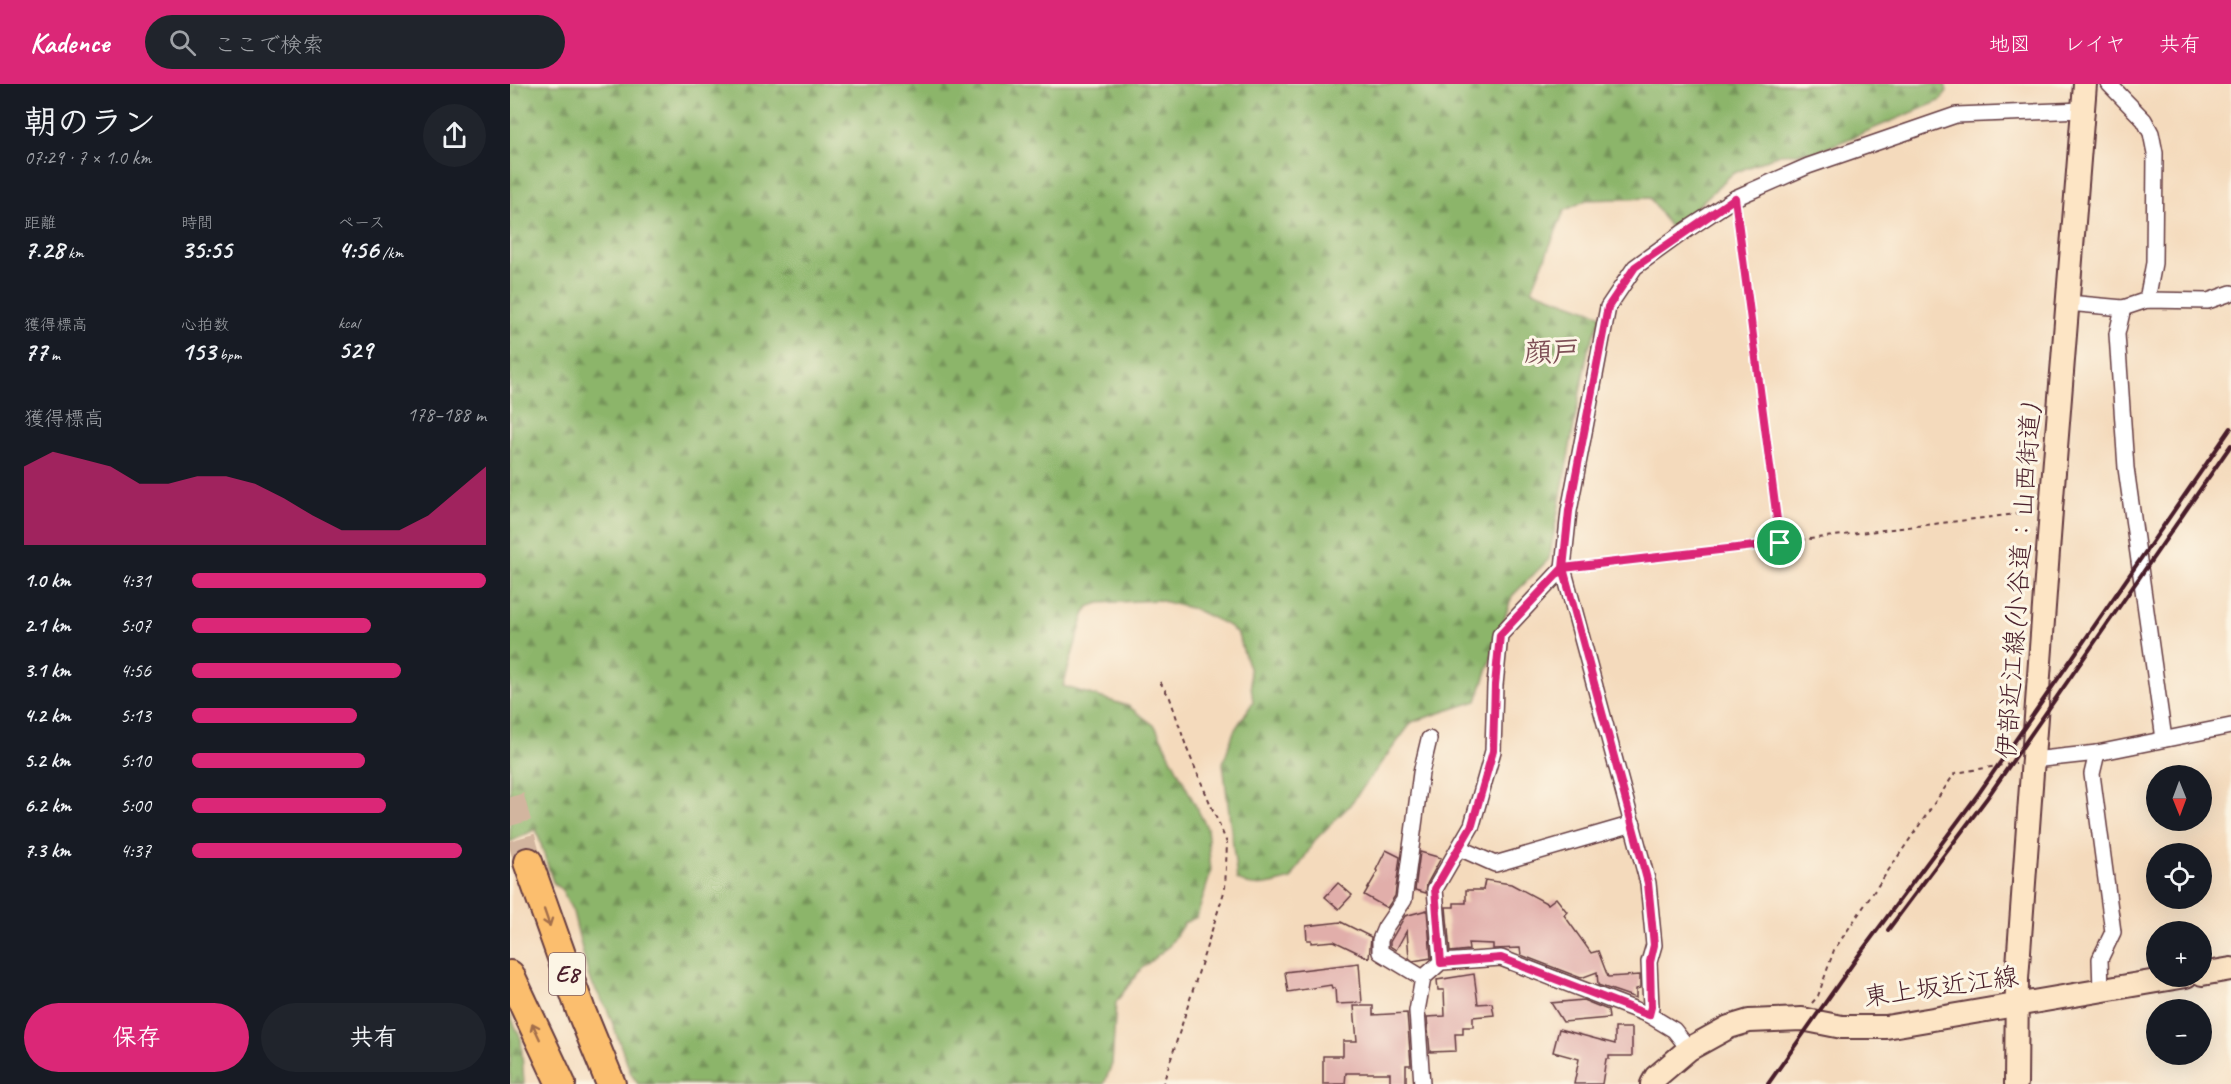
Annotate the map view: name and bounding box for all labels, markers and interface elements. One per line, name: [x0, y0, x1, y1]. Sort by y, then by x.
search box: [145, 15, 565, 69]
text: Kadence: [30, 25, 109, 60]
icon: search: [166, 26, 199, 59]
text: ここで検索: [214, 31, 324, 59]
text: 地図: [1989, 31, 2031, 57]
text: レイヤ: [2064, 31, 2126, 57]
text: 共有: [2159, 31, 2201, 57]
text: 朝のラン: [24, 101, 156, 143]
button: share: [423, 104, 486, 167]
text: 07:29 · 7 × 1.0 km: [24, 145, 151, 170]
text: 距離: [24, 213, 56, 233]
text: 時間: [181, 213, 213, 233]
text: ペース: [338, 213, 385, 233]
text: 7.28: [24, 233, 64, 266]
text: 35:55: [181, 233, 232, 266]
text: 4:56: [338, 233, 378, 266]
text: km: [64, 243, 84, 263]
text: /km: [378, 243, 403, 263]
text: kcal: [338, 313, 359, 333]
text: 獲得標高: [24, 315, 88, 335]
text: 心拍数: [181, 315, 229, 335]
text: 529: [338, 333, 372, 366]
district label: 顔戸: [1524, 334, 1580, 369]
text: 77: [24, 335, 47, 368]
text: 153: [181, 335, 216, 368]
text: m: [47, 345, 60, 365]
text: bpm: [216, 345, 242, 365]
text: 178–188 m: [407, 402, 486, 427]
street label: 伊部近江線(小谷道：山西街道): [1990, 402, 2047, 760]
text: 獲得標高: [24, 406, 104, 431]
pin: [1754, 517, 1805, 568]
icon: arrive: [1763, 526, 1796, 559]
text: 1.0 km: [24, 568, 71, 593]
text: 4:31: [120, 568, 151, 593]
text: 2.1 km: [24, 613, 71, 638]
text: 5:07: [120, 613, 151, 638]
text: 3.1 km: [24, 658, 71, 683]
text: 4:56: [120, 658, 151, 683]
text: 4.2 km: [24, 703, 71, 728]
text: 5:13: [120, 703, 151, 728]
text: 5.2 km: [24, 748, 70, 773]
text: 5:10: [120, 748, 151, 773]
north arrow: [2146, 765, 2212, 831]
map controls: [2146, 765, 2212, 1065]
text: 6.2 km: [24, 793, 71, 818]
text: 5:00: [120, 793, 151, 818]
text: 7.3 km: [24, 838, 70, 863]
text: 4:37: [120, 838, 151, 863]
button: locate: [2146, 843, 2212, 909]
one-way arrow: [542, 908, 553, 927]
button: +: [2146, 921, 2212, 987]
road number: E8: [549, 953, 585, 995]
street label: 東上坂近江線: [1862, 959, 2021, 1014]
button: −: [2146, 999, 2212, 1065]
button: 保存: [24, 1003, 249, 1072]
button: 共有: [261, 1003, 486, 1072]
one-way arrow: [529, 1023, 541, 1041]

